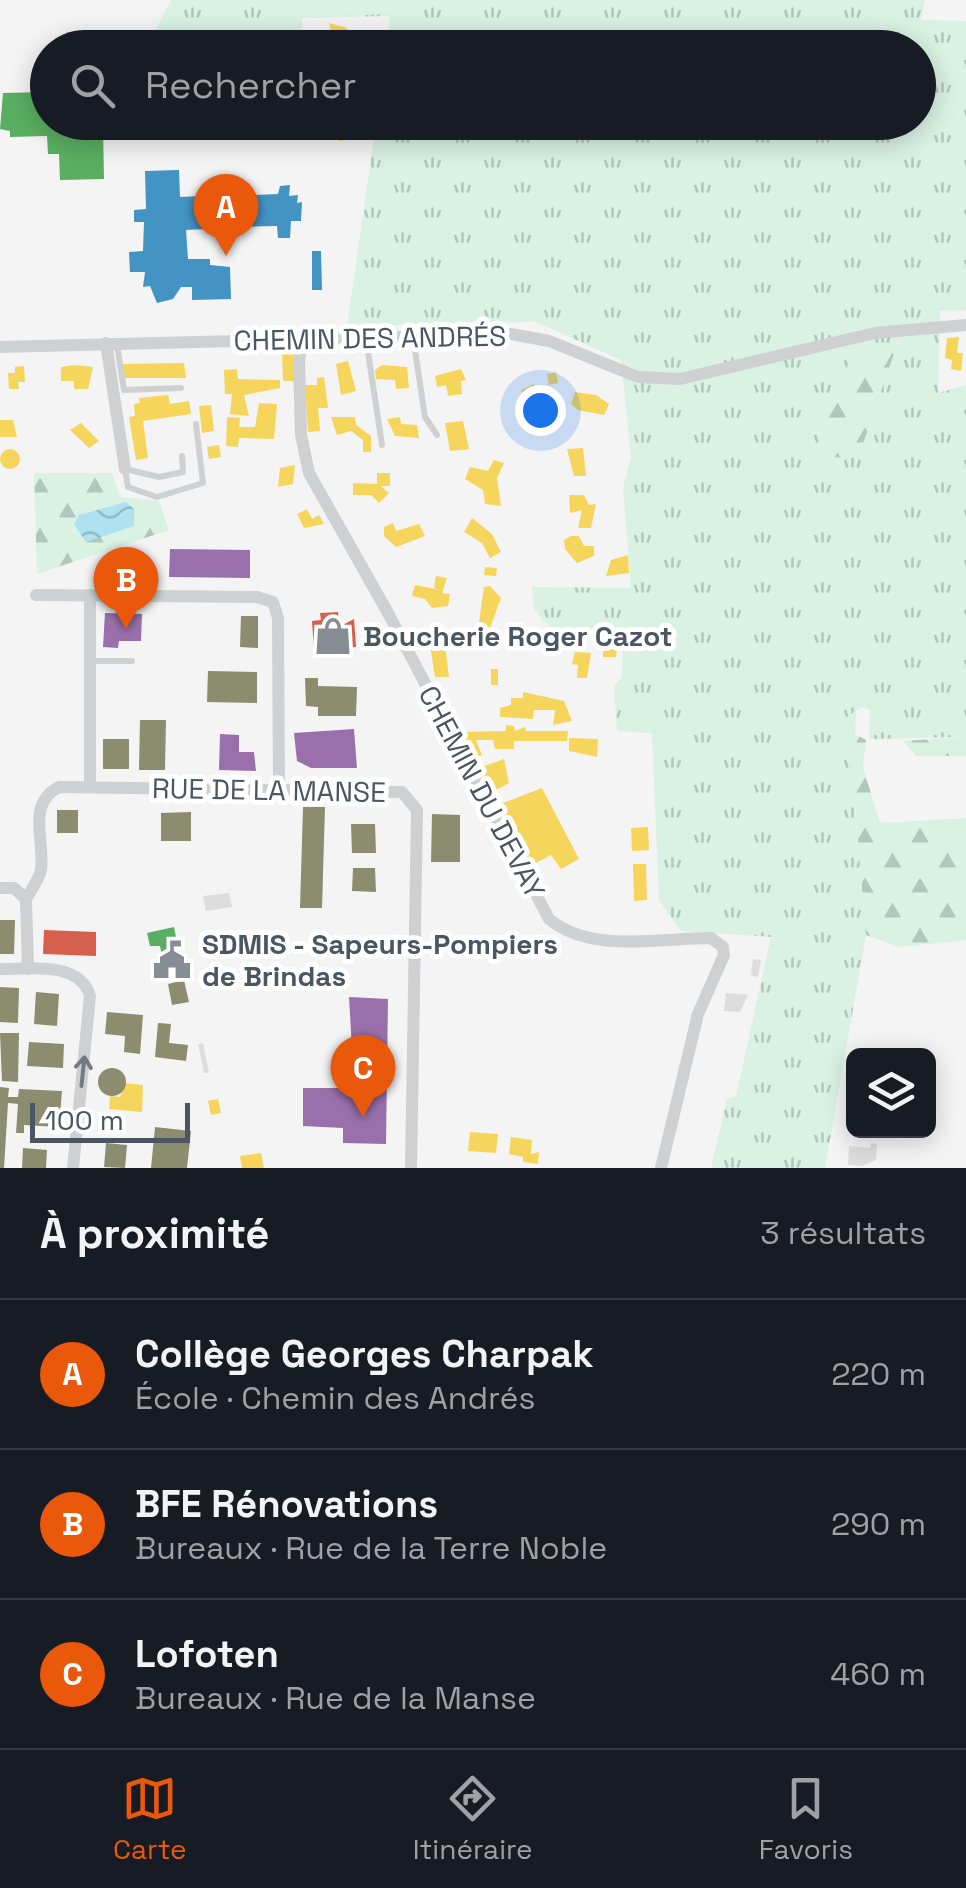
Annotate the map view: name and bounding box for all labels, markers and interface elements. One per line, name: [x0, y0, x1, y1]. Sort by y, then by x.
search box: [30, 30, 936, 140]
icon: search: [65, 58, 120, 113]
text: Rechercher: [145, 61, 356, 109]
pin: A: [194, 174, 258, 256]
street label: CHEMIN DES ANDRÉS: [233, 318, 507, 358]
your location: [515, 385, 566, 436]
pin: B: [94, 546, 158, 629]
shop icon: Boucherie Roger Cazot: [312, 615, 354, 657]
place label: Boucherie Roger Cazot: [363, 618, 673, 654]
street label: CHEMIN DU DEVAY: [411, 679, 553, 905]
street label: RUE DE LA MANSE: [152, 770, 386, 810]
place label: SDMIS - Sapeurs-Pompiers de Brindas: [202, 926, 558, 994]
public building icon: SDMIS - Sapeurs-Pompiers de Brindas: [151, 939, 193, 981]
pin: C: [330, 1034, 396, 1117]
map controls: [846, 1048, 936, 1138]
button: layers: [846, 1048, 936, 1138]
one-way arrow: [73, 1055, 92, 1088]
scale bar: [30, 1098, 190, 1142]
text: 100 m: [45, 1102, 124, 1138]
text: À proximité: [40, 1207, 270, 1260]
text: 3 résultats: [760, 1213, 926, 1253]
text: Collège Georges Charpak: [135, 1330, 594, 1378]
text: A: [62, 1354, 83, 1394]
text: 220 m: [831, 1354, 926, 1394]
text: École · Chemin des Andrés: [135, 1378, 535, 1418]
text: BFE Rénovations: [135, 1480, 438, 1528]
text: B: [62, 1504, 83, 1544]
text: 290 m: [831, 1504, 926, 1544]
text: Bureaux · Rue de la Terre Noble: [135, 1528, 607, 1568]
text: Lofoten: [135, 1630, 279, 1678]
text: C: [62, 1654, 83, 1694]
text: 460 m: [830, 1654, 926, 1694]
text: Bureaux · Rue de la Manse: [135, 1678, 536, 1718]
tab: Carte: [113, 1771, 187, 1867]
tab: Itinéraire: [413, 1771, 533, 1867]
tab: Favoris: [759, 1771, 853, 1867]

